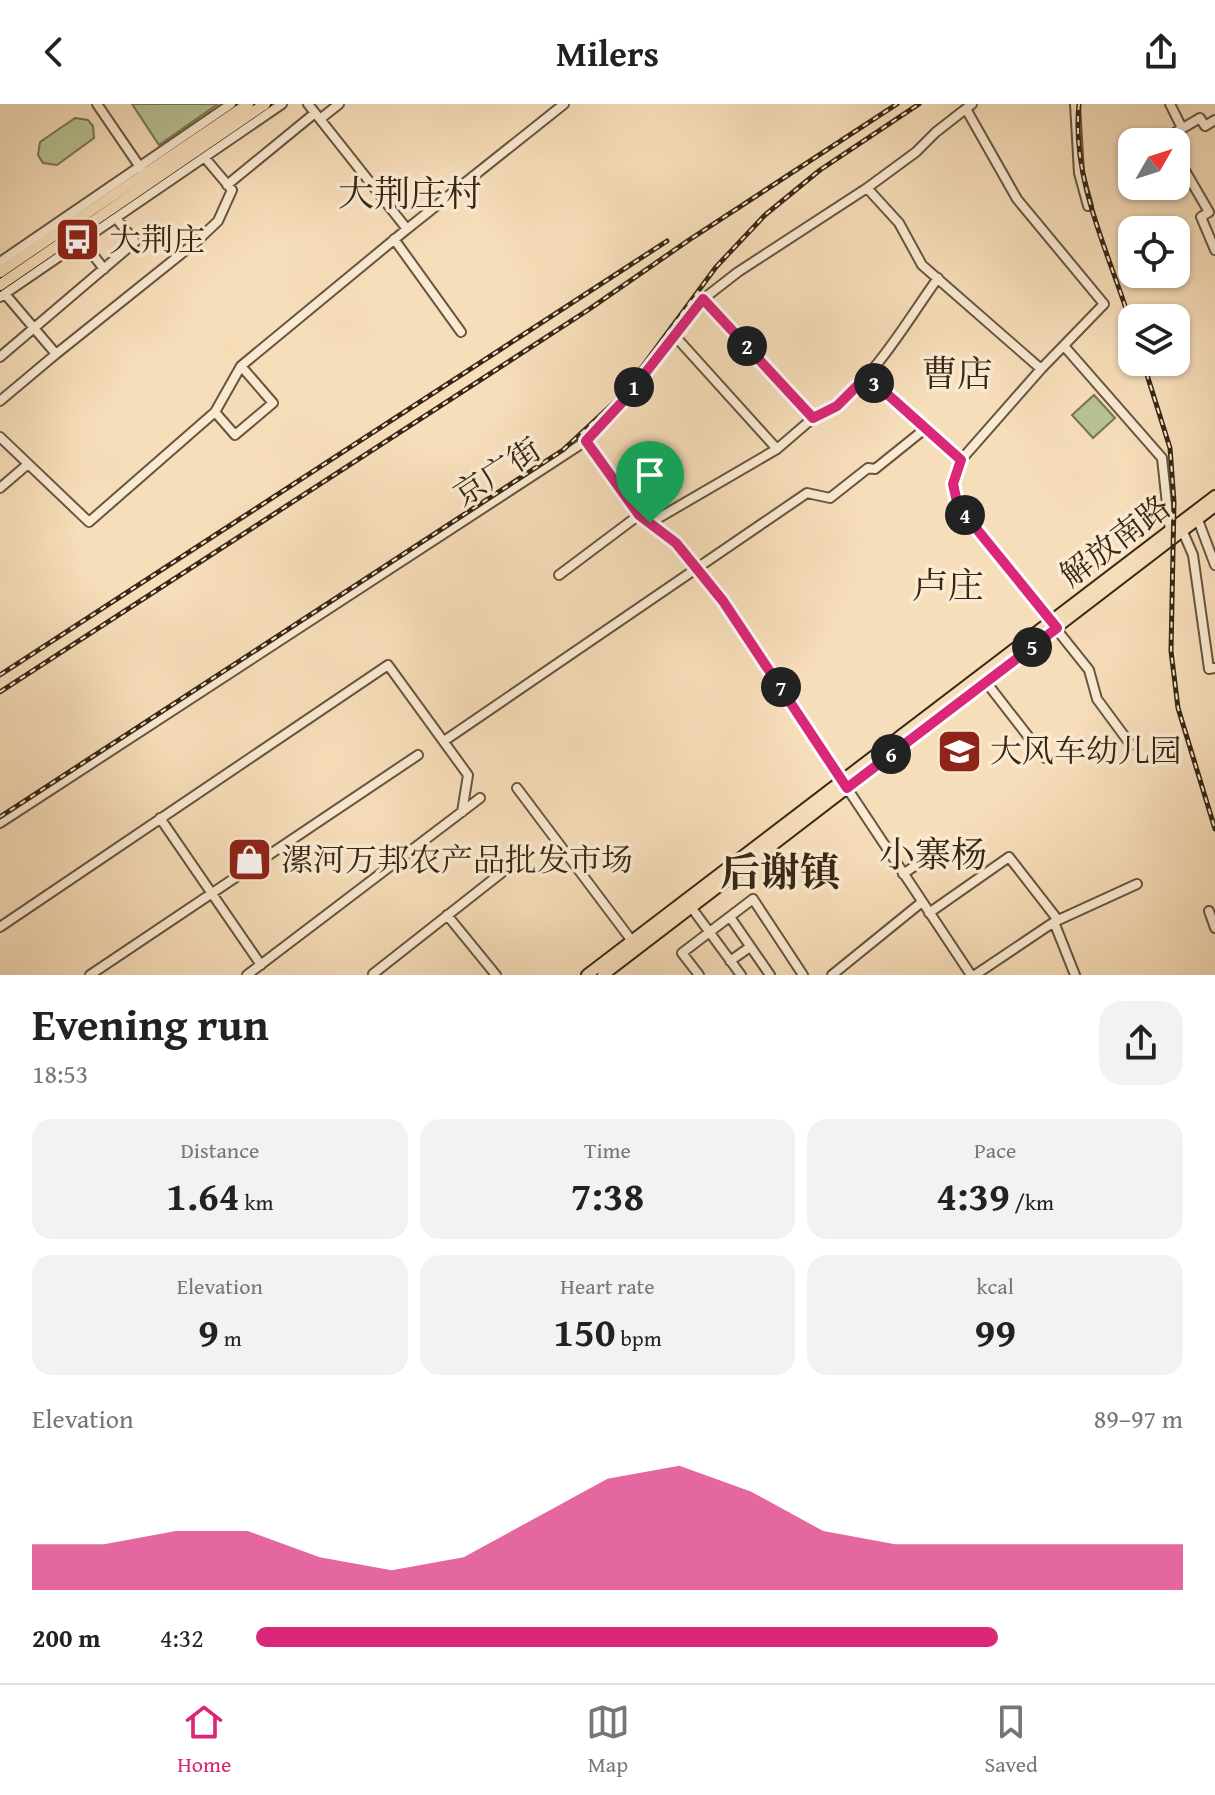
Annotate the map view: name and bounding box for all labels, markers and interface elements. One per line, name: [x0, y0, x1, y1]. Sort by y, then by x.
text: Milers: [556, 26, 659, 79]
icon: back: [32, 30, 76, 74]
icon: share: [1139, 30, 1183, 74]
north arrow: [1118, 128, 1190, 200]
map controls: [1118, 128, 1190, 376]
district label: 大荆庄村: [338, 166, 482, 219]
bus stop icon: 大荆庄: [54, 216, 102, 264]
place label: 大荆庄: [109, 216, 205, 263]
button: locate: [1118, 216, 1190, 288]
button: layers: [1118, 304, 1190, 376]
pin: 2: [727, 326, 767, 366]
text: 2: [741, 330, 753, 362]
district label: 曹店: [921, 346, 993, 399]
pin: 3: [854, 363, 894, 403]
pin: 1: [614, 367, 654, 407]
text: 3: [868, 367, 880, 399]
text: 1: [628, 371, 640, 403]
street label: 京广街: [444, 426, 550, 517]
pin: [616, 441, 684, 523]
icon: arrive: [628, 453, 672, 497]
street label: 解放南路: [1049, 483, 1180, 598]
pin: 4: [945, 495, 985, 535]
text: 4: [959, 499, 971, 531]
district label: 卢庄: [912, 558, 984, 611]
pin: 5: [1012, 627, 1052, 667]
text: 5: [1026, 631, 1038, 663]
pin: 7: [761, 667, 801, 707]
text: 7: [775, 671, 787, 703]
school or university icon: 大风车幼儿园: [935, 727, 983, 775]
place label: 大风车幼儿园: [990, 727, 1182, 774]
pin: 6: [871, 734, 911, 774]
text: 6: [885, 738, 897, 770]
district label: 小寨杨: [879, 827, 987, 880]
shop icon: 漯河万邦农产品批发市场: [226, 836, 274, 884]
place label: 漯河万邦农产品批发市场: [281, 836, 633, 883]
district label: 后谢镇: [720, 842, 840, 901]
text: Evening run: [32, 992, 269, 1056]
button: share: [1099, 1001, 1183, 1085]
text: 18:53: [32, 1054, 88, 1093]
text: Distance: [180, 1134, 259, 1166]
text: Time: [584, 1134, 631, 1166]
text: Pace: [974, 1134, 1016, 1166]
text: 1.64: [166, 1166, 240, 1225]
text: 7:38: [571, 1166, 644, 1225]
text: 4:39: [936, 1166, 1010, 1225]
text: km: [240, 1186, 274, 1218]
text: /km: [1010, 1186, 1054, 1218]
text: Elevation: [177, 1270, 263, 1302]
text: Heart rate: [560, 1270, 655, 1302]
text: kcal: [976, 1270, 1014, 1302]
text: 9: [198, 1302, 219, 1361]
text: 150: [553, 1302, 616, 1361]
text: 99: [974, 1302, 1016, 1361]
text: m: [219, 1322, 242, 1354]
text: bpm: [616, 1322, 662, 1354]
text: Elevation: [32, 1399, 134, 1438]
text: 89–97 m: [1094, 1399, 1183, 1438]
text: 200 m: [32, 1618, 100, 1657]
text: 4:32: [160, 1618, 204, 1657]
tab: Home: [177, 1700, 231, 1780]
tab: Map: [586, 1700, 630, 1780]
tab: Saved: [984, 1700, 1038, 1780]

